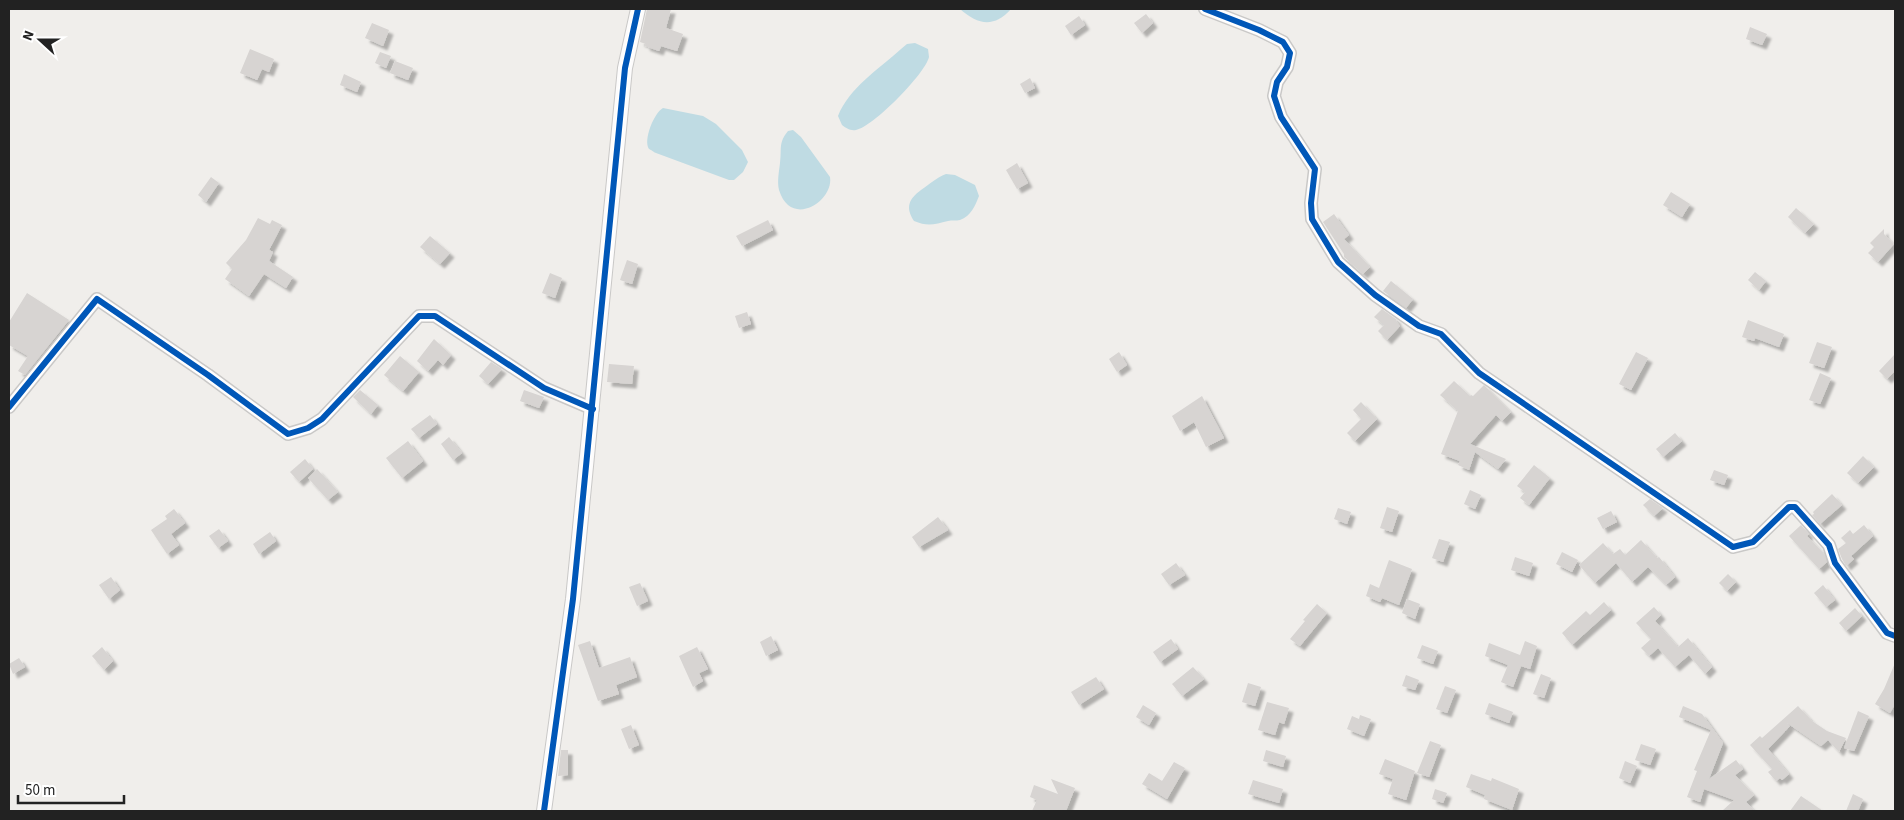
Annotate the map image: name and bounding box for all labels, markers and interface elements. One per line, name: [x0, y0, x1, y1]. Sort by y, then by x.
north arrow: [15, 15, 65, 65]
text: N: [18, 28, 40, 44]
scale bar: [18, 772, 124, 804]
text: 50 m: [25, 780, 55, 801]

